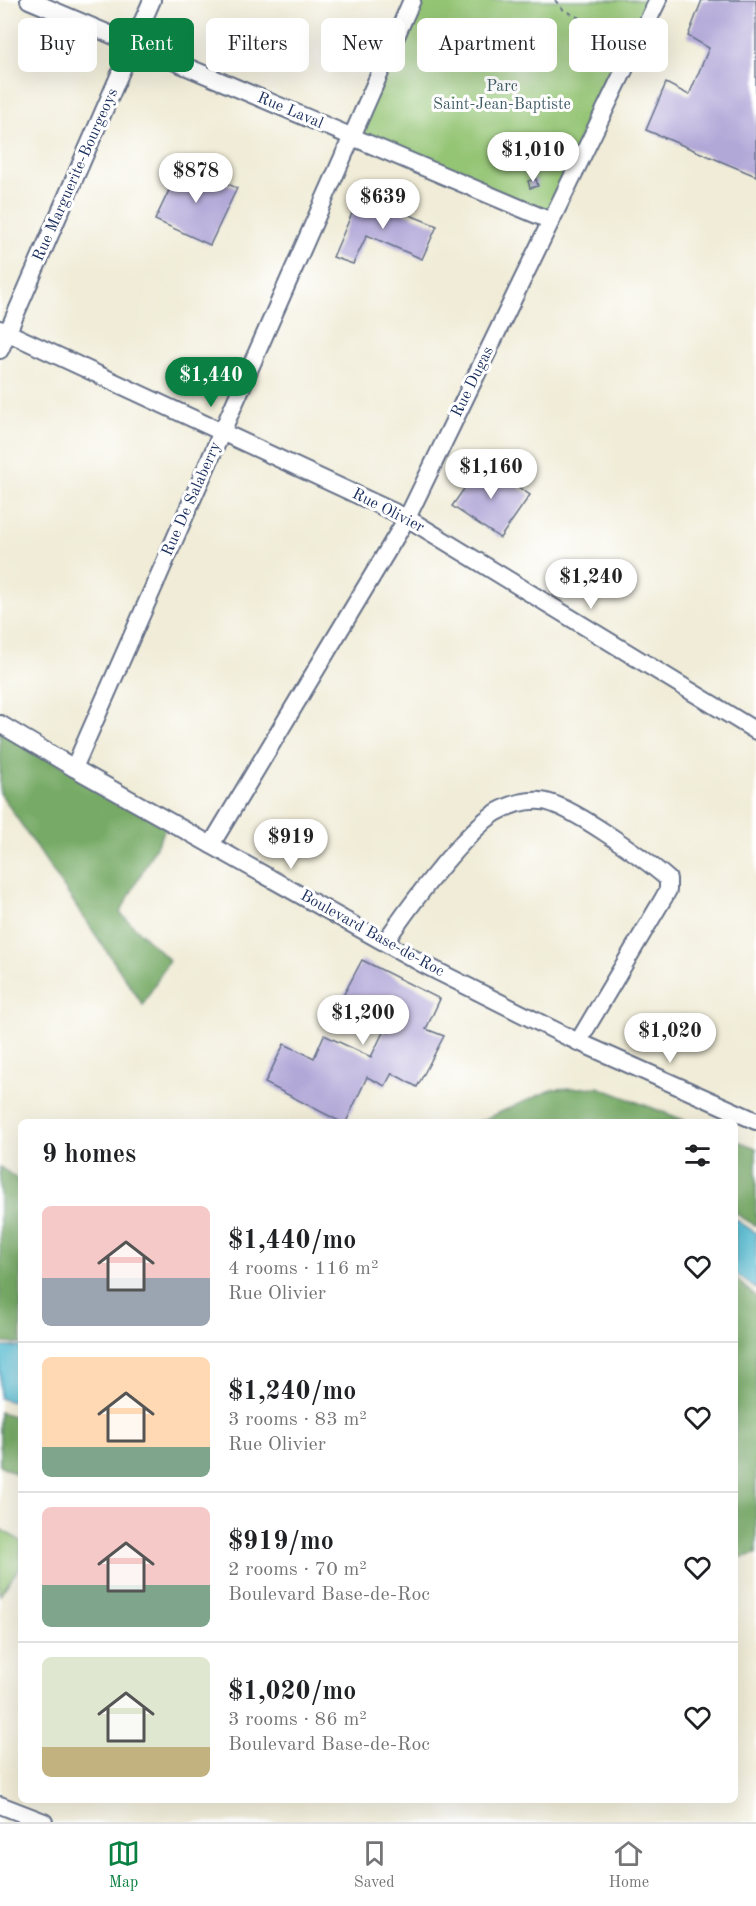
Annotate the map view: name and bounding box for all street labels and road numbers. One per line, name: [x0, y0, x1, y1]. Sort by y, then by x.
street label: Rue Marguerite-Bourgeoys: [31, 86, 121, 264]
street label: Rue Laval: [255, 90, 325, 132]
street label: Rue Dugas: [449, 344, 497, 420]
street label: Rue De Salaberry: [160, 439, 225, 559]
street label: Rue Olivier: [349, 486, 427, 536]
street label: Boulevard Base-de-Roc: [297, 888, 447, 980]

